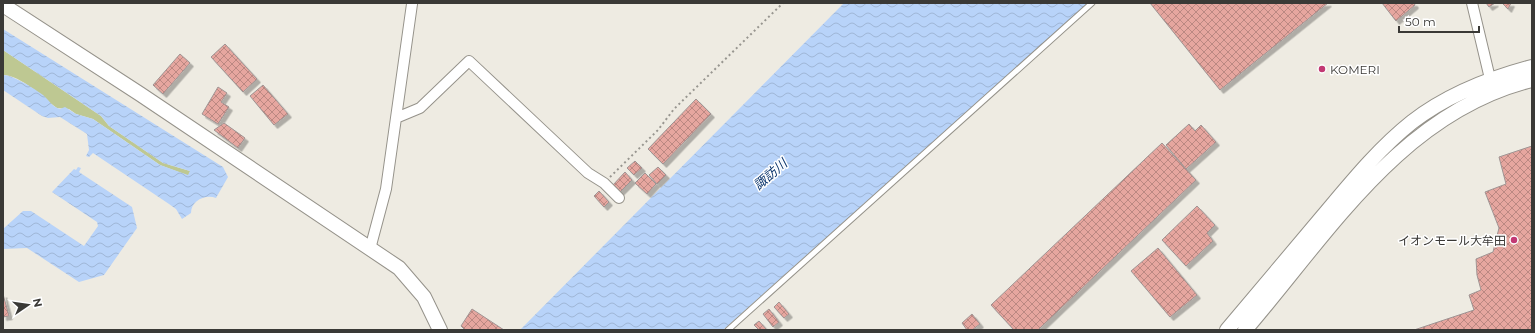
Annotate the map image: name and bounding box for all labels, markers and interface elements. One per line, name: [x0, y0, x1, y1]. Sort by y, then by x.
scale bar: [1399, 8, 1479, 34]
text: 50 m: [1405, 14, 1436, 29]
place label: KOMERI: [1330, 62, 1380, 77]
marker: KOMERI: [1317, 64, 1327, 74]
water label: 諏訪川: [750, 154, 791, 193]
place label: イオンモール大牟田: [1398, 233, 1506, 248]
marker: イオンモール大牟田: [1509, 235, 1519, 245]
north arrow: [8, 285, 48, 325]
text: N: [30, 297, 46, 309]

